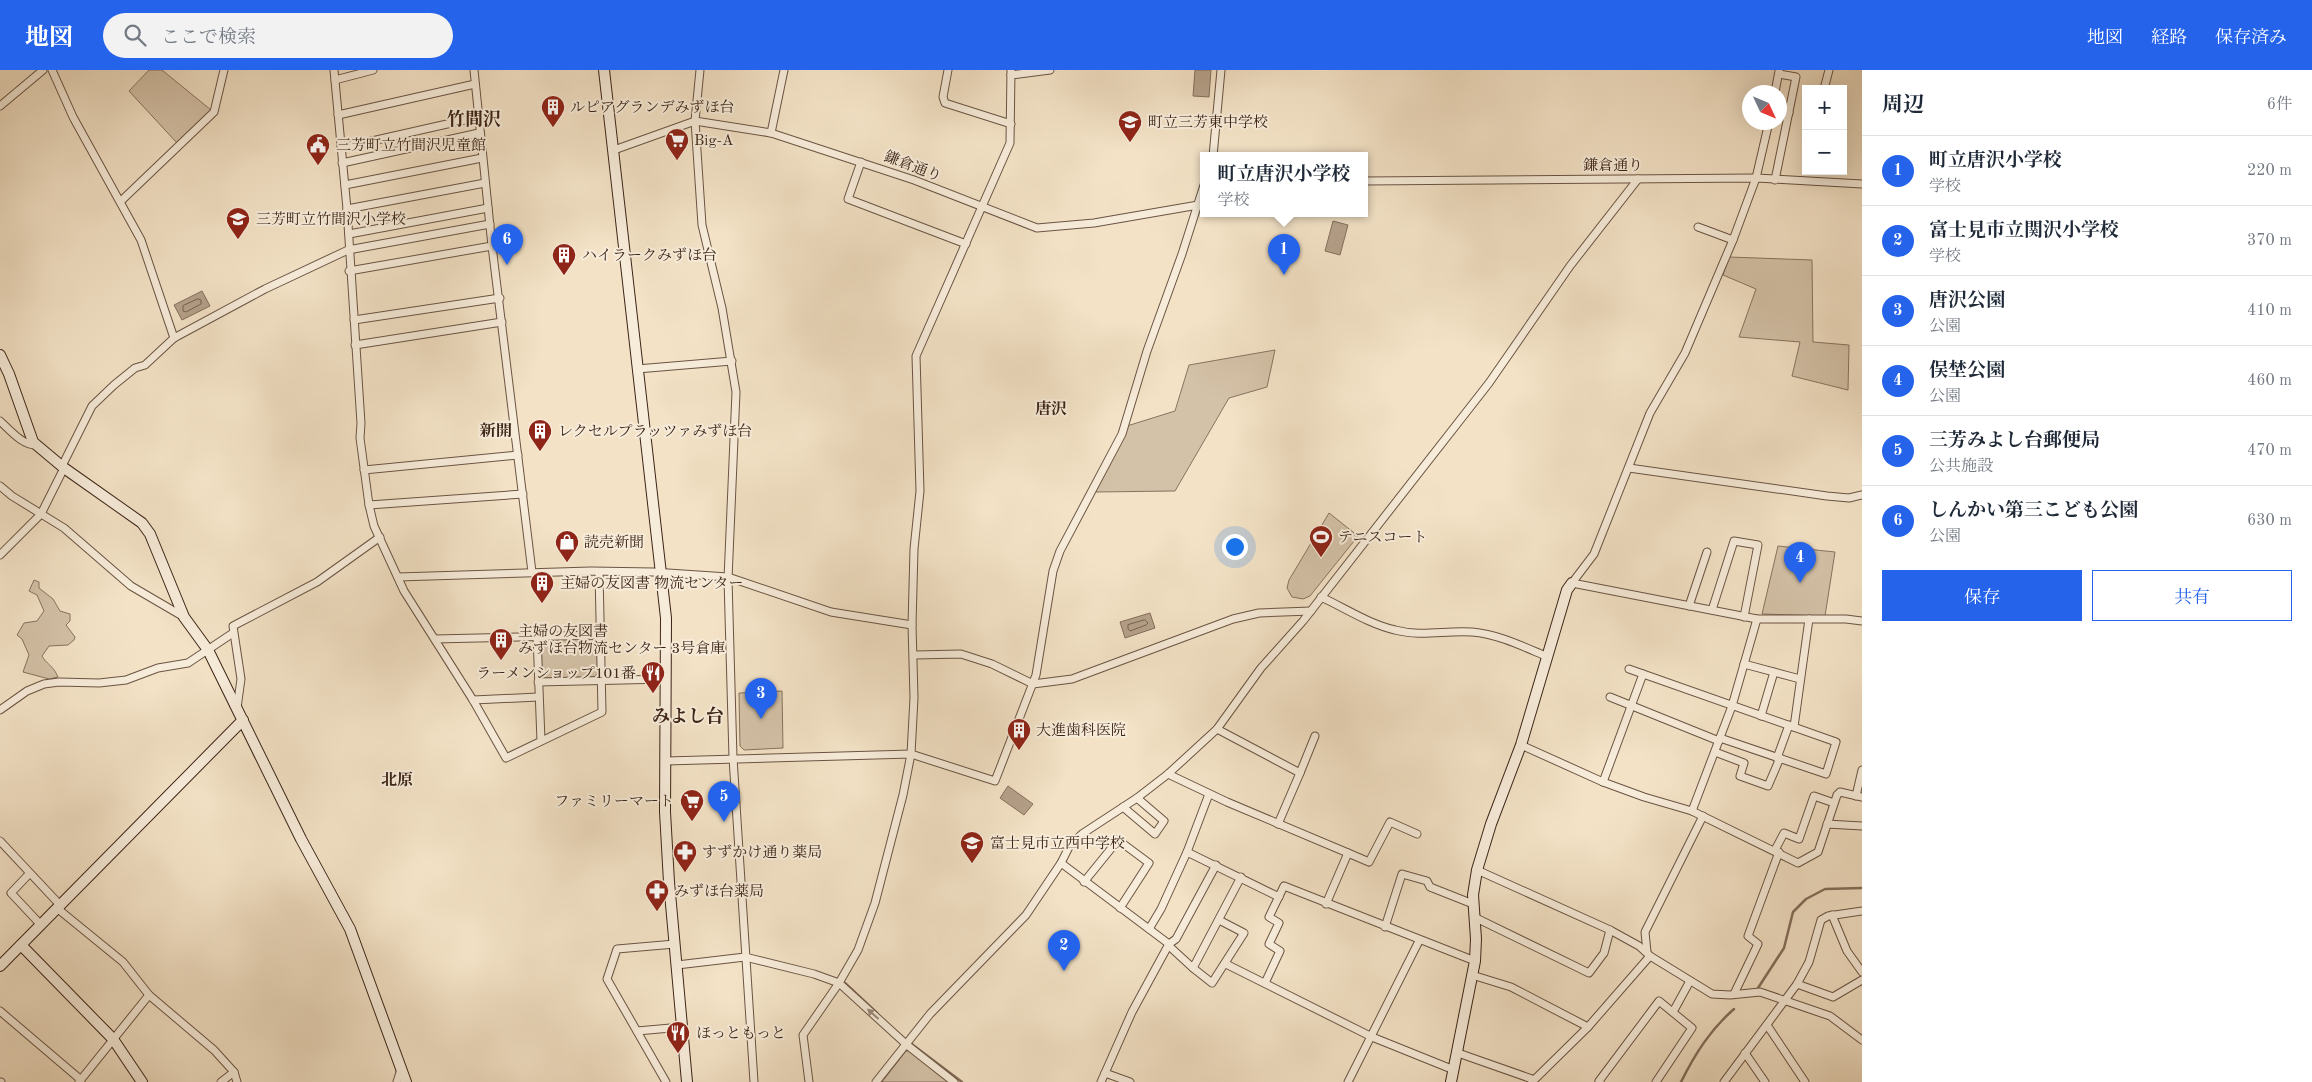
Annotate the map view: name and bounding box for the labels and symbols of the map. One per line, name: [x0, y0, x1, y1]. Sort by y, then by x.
north arrow: [1742, 85, 1787, 130]
building icon: ルピアグランデみずほ台: [540, 94, 566, 128]
place label: ルピアグランデみずほ台: [570, 99, 735, 116]
district label: 竹間沢: [447, 109, 501, 129]
school or university icon: 町立三芳東中学校: [1117, 109, 1143, 143]
place label: 町立三芳東中学校: [1148, 114, 1268, 131]
supermarket icon: Big-A: [664, 127, 690, 161]
public building icon: 三芳町立竹間沢児童館: [305, 132, 331, 166]
place label: Big-A: [694, 134, 734, 149]
place label: 三芳町立竹間沢児童館: [336, 137, 486, 154]
street label: 鎌倉通り: [882, 148, 944, 185]
street label: 鎌倉通り: [1583, 157, 1643, 174]
school or university icon: 三芳町立竹間沢小学校: [225, 206, 251, 240]
place label: 三芳町立竹間沢小学校: [256, 211, 406, 228]
pin: 6: [491, 224, 523, 265]
pin: 1: [1268, 234, 1300, 275]
building icon: ハイラークみずほ台: [551, 242, 577, 276]
place label: ハイラークみずほ台: [582, 247, 717, 264]
district label: 唐沢: [1035, 400, 1067, 418]
building icon: レクセルプラッツァみずほ台: [527, 418, 553, 452]
district label: 新開: [479, 422, 512, 440]
place label: レクセルプラッツァみずほ台: [558, 423, 752, 440]
sports icon: テニスコート: [1308, 524, 1334, 558]
shop icon: 読売新聞: [554, 529, 580, 563]
place label: テニスコート: [1338, 530, 1427, 546]
place label: 読売新聞: [584, 534, 644, 551]
your location: [1222, 534, 1248, 560]
pin: 4: [1784, 542, 1816, 583]
building icon: 主婦の友図書 物流センター: [529, 570, 555, 604]
place label: 主婦の友図書 物流センター: [560, 574, 744, 592]
place label: 主婦の友図書 みずほ台物流センター 3号倉庫: [518, 622, 725, 657]
building icon: 主婦の友図書 みずほ台物流センター 3号倉庫: [488, 627, 514, 661]
restaurant icon: ラーメンショップ101番: [640, 660, 666, 694]
place label: ラーメンショップ101番: [476, 665, 636, 682]
pin: 3: [745, 678, 777, 719]
district label: みよし台: [652, 706, 724, 726]
building icon: 大進歯科医院: [1006, 717, 1032, 751]
place label: 大進歯科医院: [1036, 722, 1126, 739]
district label: 北原: [381, 771, 413, 789]
pin: 5: [708, 781, 740, 822]
supermarket icon: ファミリーマート: [679, 788, 705, 822]
place label: ファミリーマート: [554, 794, 674, 810]
school or university icon: 富士見市立西中学校: [959, 830, 985, 864]
place label: 富士見市立西中学校: [990, 835, 1125, 852]
pharmacy icon: すずかけ通り薬局: [672, 839, 698, 873]
place label: すずかけ通り薬局: [702, 844, 822, 861]
pharmacy icon: みずほ台薬局: [644, 878, 670, 912]
place label: みずほ台薬局: [674, 883, 764, 900]
pin: 2: [1048, 930, 1080, 971]
one-way arrow: [867, 1008, 879, 1020]
restaurant icon: ほっともっと: [665, 1020, 691, 1054]
place label: ほっともっと: [696, 1026, 786, 1042]

